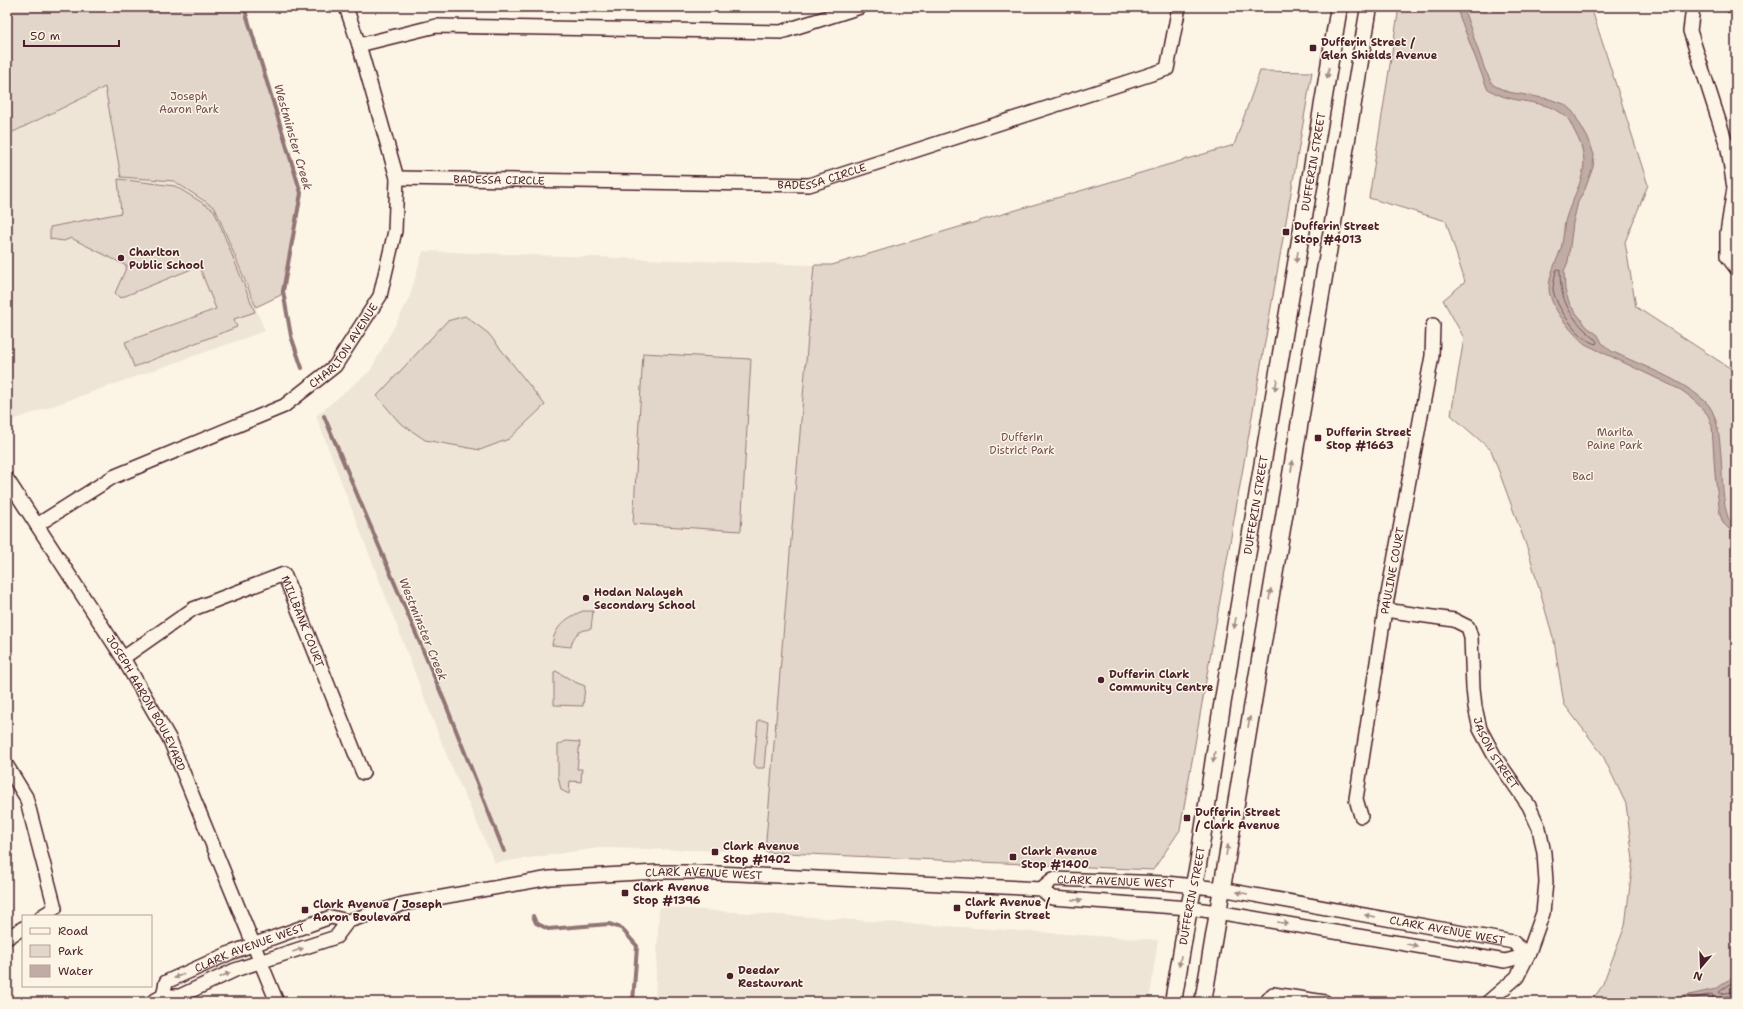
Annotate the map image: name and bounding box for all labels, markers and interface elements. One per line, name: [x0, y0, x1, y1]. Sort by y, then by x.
scale bar: [24, 22, 119, 48]
text: 50 m: [30, 28, 60, 44]
place label: Dufferin Street / Glen Shields Avenue: [1321, 35, 1438, 63]
marker: Dufferin Street / Glen Shields Avenue: [1308, 43, 1318, 53]
one-way arrow: [1325, 67, 1331, 79]
water label: Westminster Creek: [270, 82, 316, 192]
park label: Joseph Aaron Park: [159, 89, 219, 117]
street label: DUFFERIN STREET: [1298, 111, 1329, 212]
street label: BADESSA CIRCLE: [777, 160, 868, 193]
street label: BADESSA CIRCLE: [453, 172, 545, 189]
place label: Dufferin Street Stop #4013: [1294, 219, 1380, 247]
marker: Dufferin Street Stop #4013: [1281, 227, 1291, 237]
place label: Charlton Public School: [129, 245, 204, 273]
one-way arrow: [1294, 250, 1300, 263]
marker: Charlton Public School: [116, 253, 126, 263]
street label: CHARLTON AVENUE: [306, 300, 382, 392]
one-way arrow: [1272, 379, 1278, 391]
place label: Dufferin Street Stop #1663: [1326, 425, 1412, 453]
park label: Marita Paine Park: [1587, 425, 1643, 453]
park label: Dufferin District Park: [989, 430, 1055, 458]
marker: Dufferin Street Stop #1663: [1313, 433, 1323, 443]
street label: DUFFERIN STREET: [1241, 454, 1272, 556]
one-way arrow: [1289, 460, 1295, 472]
park label: Baci: [1572, 469, 1594, 484]
street label: PAULINE COURT: [1377, 526, 1408, 615]
street label: MILLBANK COURT: [277, 574, 327, 670]
water label: Westminster Creek: [395, 575, 451, 683]
place label: Hodan Nalayeh Secondary School: [594, 585, 696, 613]
one-way arrow: [1268, 588, 1274, 600]
marker: Hodan Nalayeh Secondary School: [581, 593, 591, 603]
one-way arrow: [1232, 617, 1238, 629]
street label: JOSEPH AARON BOULEVARD: [102, 633, 189, 773]
place label: Dufferin Clark Community Centre: [1109, 667, 1214, 695]
marker: Dufferin Clark Community Centre: [1096, 675, 1106, 685]
one-way arrow: [1246, 716, 1252, 728]
street label: JASON STREET: [1470, 716, 1522, 792]
one-way arrow: [1211, 750, 1217, 763]
place label: Dufferin Street / Clark Avenue: [1195, 805, 1281, 833]
marker: Dufferin Street / Clark Avenue: [1182, 813, 1192, 823]
place label: Clark Avenue Stop #1402: [723, 839, 800, 867]
place label: Clark Avenue Stop #1400: [1021, 844, 1098, 872]
one-way arrow: [1225, 844, 1231, 856]
street label: DUFFERIN STREET: [1176, 845, 1209, 946]
marker: Clark Avenue Stop #1402: [710, 847, 720, 857]
marker: Clark Avenue Stop #1400: [1008, 852, 1018, 862]
street label: CLARK AVENUE WEST: [645, 865, 763, 883]
street label: CLARK AVENUE WEST: [1057, 872, 1175, 892]
place label: Clark Avenue Stop #1396: [633, 880, 710, 908]
marker: Clark Avenue Stop #1396: [620, 888, 630, 898]
one-way arrow: [1236, 889, 1248, 895]
place label: Clark Avenue / Dufferin Street: [965, 895, 1051, 923]
one-way arrow: [1071, 896, 1083, 903]
place label: Clark Avenue / Joseph Aaron Boulevard: [313, 897, 443, 925]
marker: Clark Avenue / Dufferin Street: [952, 903, 962, 913]
marker: Clark Avenue / Joseph Aaron Boulevard: [300, 905, 310, 915]
one-way arrow: [1364, 912, 1376, 918]
street label: CLARK AVENUE WEST: [1388, 913, 1506, 948]
legend: [22, 915, 152, 987]
street label: CLARK AVENUE WEST: [192, 920, 307, 976]
one-way arrow: [1277, 920, 1290, 926]
text: Road: [58, 923, 89, 939]
one-way arrow: [1405, 942, 1418, 948]
text: Park: [58, 943, 84, 959]
one-way arrow: [292, 946, 304, 952]
north arrow: [1681, 947, 1721, 987]
one-way arrow: [1176, 954, 1182, 967]
text: Water: [58, 963, 94, 979]
place label: Deedar Restaurant: [738, 963, 804, 991]
text: N: [1691, 967, 1704, 984]
marker: Deedar Restaurant: [725, 971, 735, 981]
one-way arrow: [219, 972, 231, 978]
one-way arrow: [174, 973, 185, 979]

